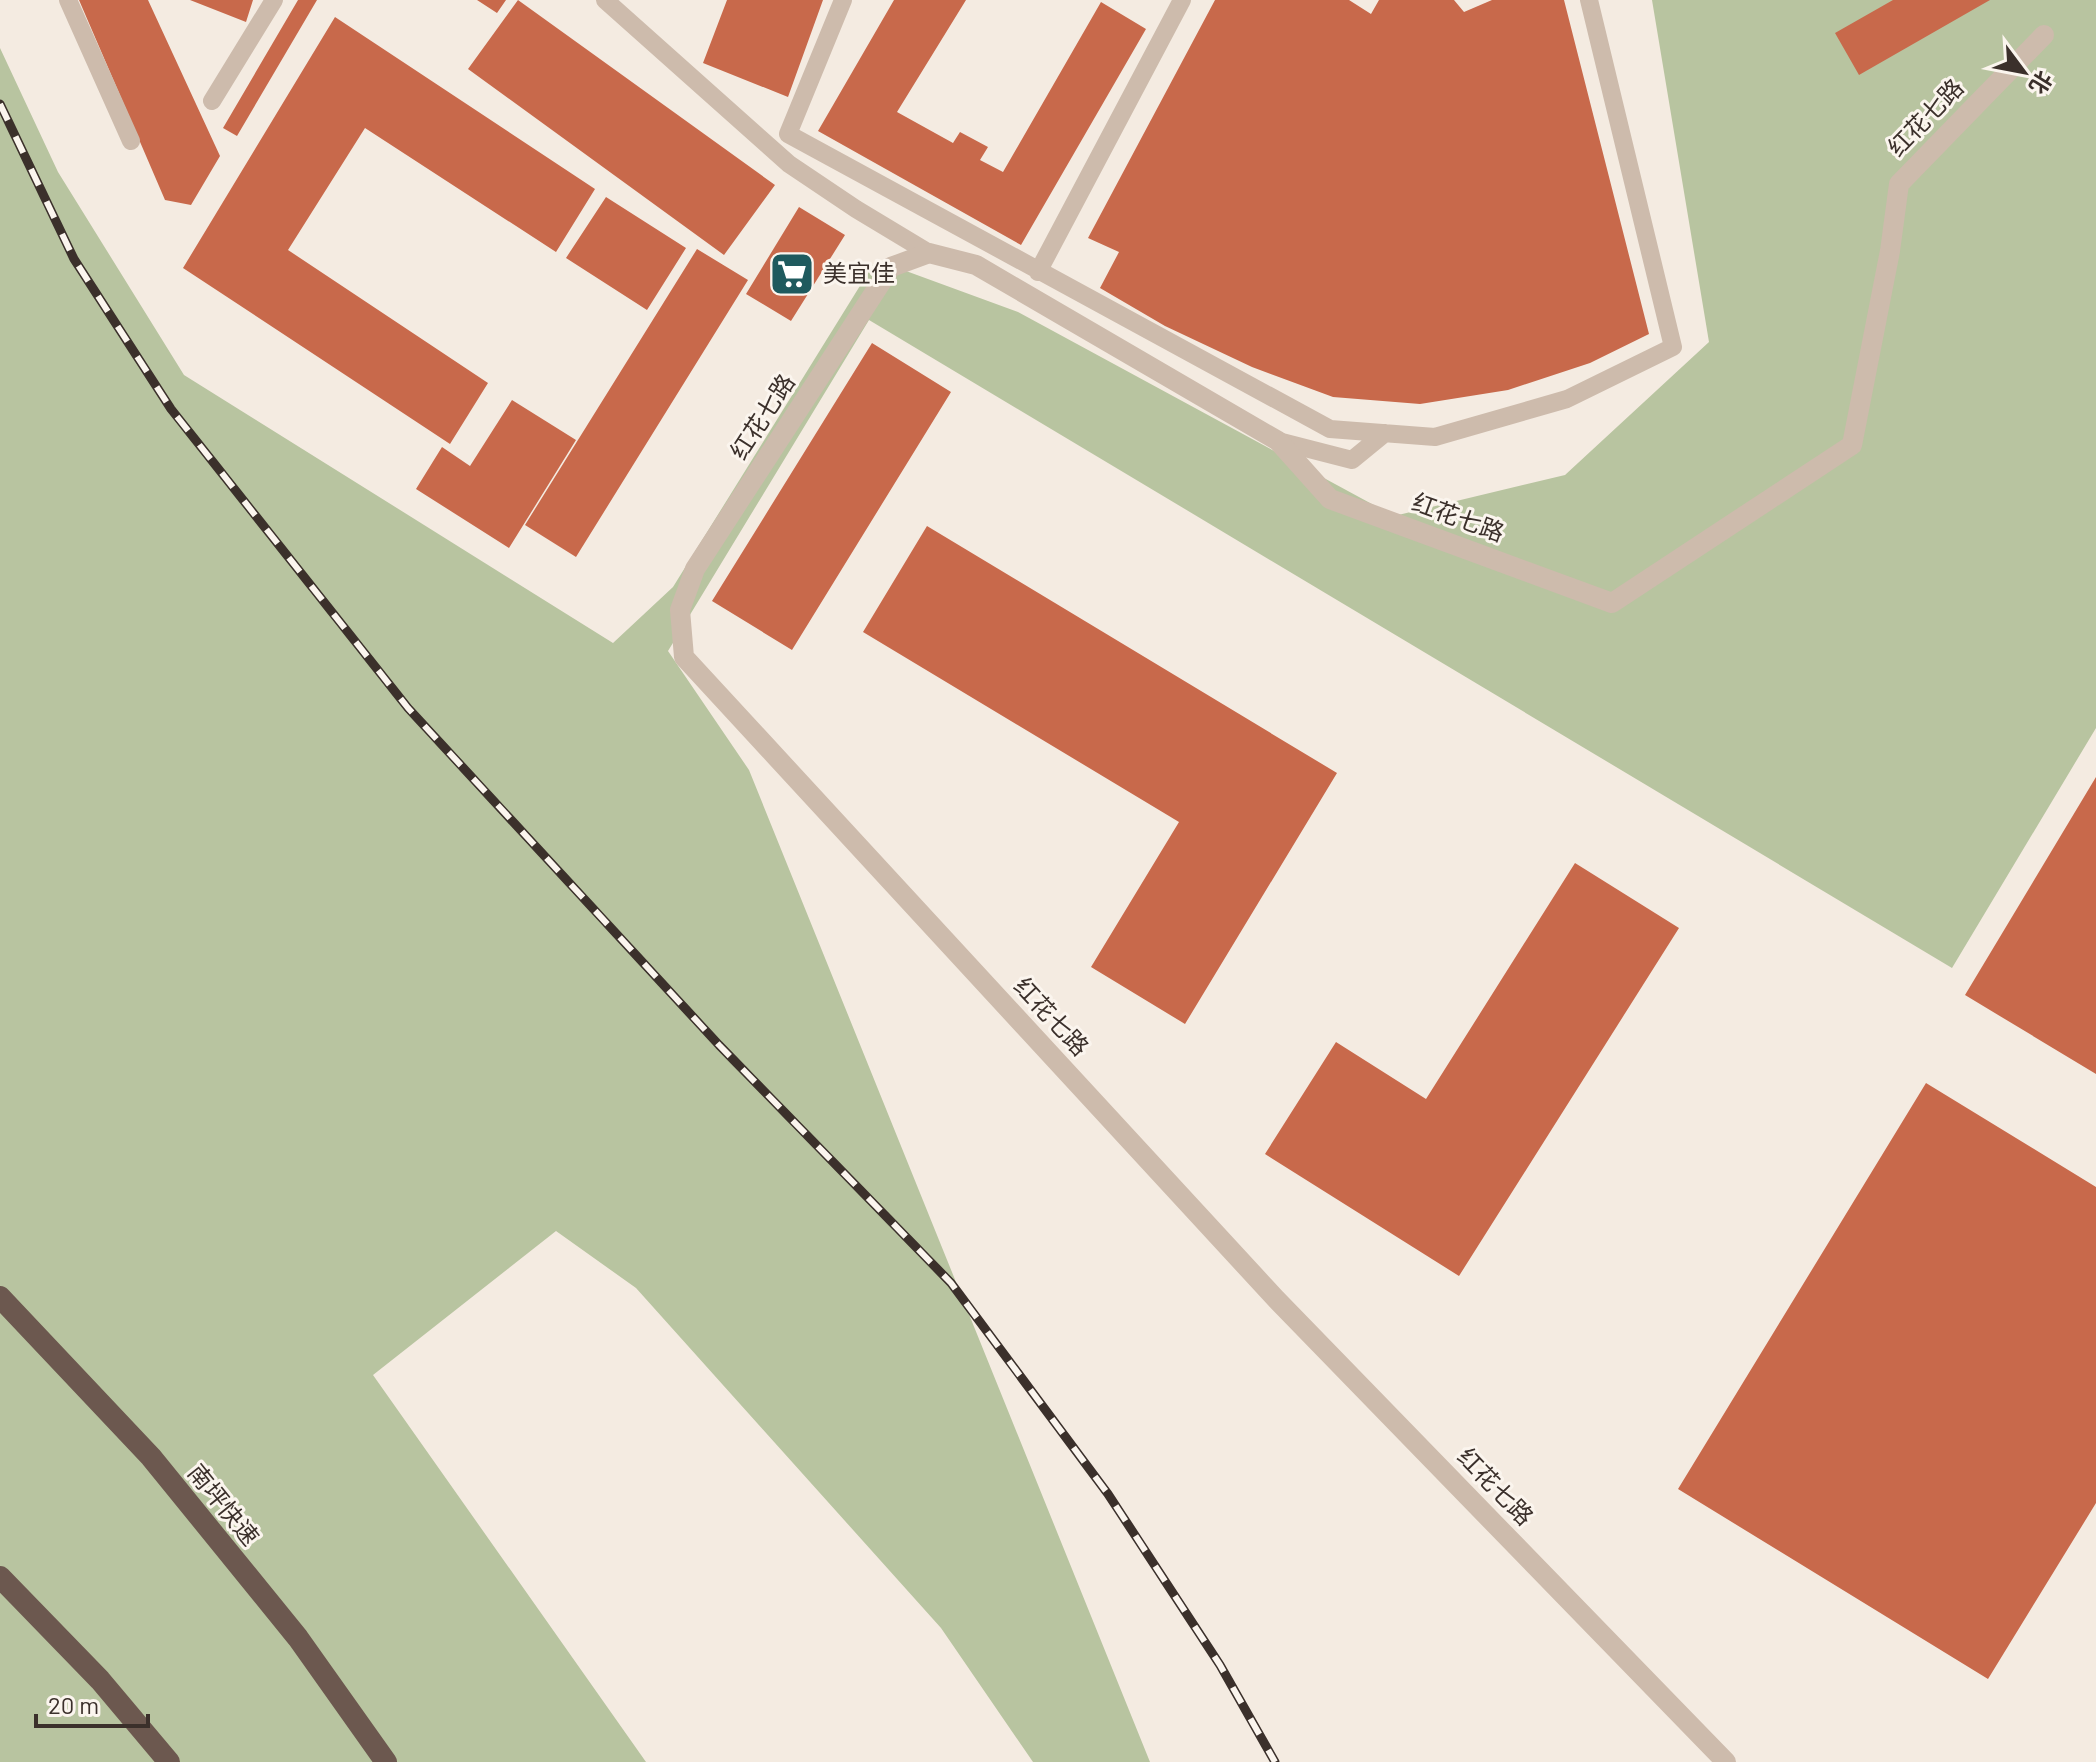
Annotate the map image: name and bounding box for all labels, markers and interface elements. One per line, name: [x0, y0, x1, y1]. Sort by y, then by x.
north arrow: [1984, 32, 2064, 112]
text: 北: [2025, 67, 2059, 99]
street label: 红花七路: [1881, 72, 1969, 162]
supermarket icon: 美宜佳: [768, 250, 816, 298]
place label: 美宜佳: [823, 258, 895, 287]
street label: 红花七路: [723, 368, 800, 464]
street label: 红花七路: [1408, 487, 1509, 547]
street label: 红花七路: [1009, 971, 1095, 1061]
street label: 红花七路: [1452, 1441, 1540, 1531]
street label: 南坪快速: [183, 1458, 266, 1550]
scale bar: [36, 1678, 148, 1728]
text: 20 m: [48, 1690, 99, 1719]

